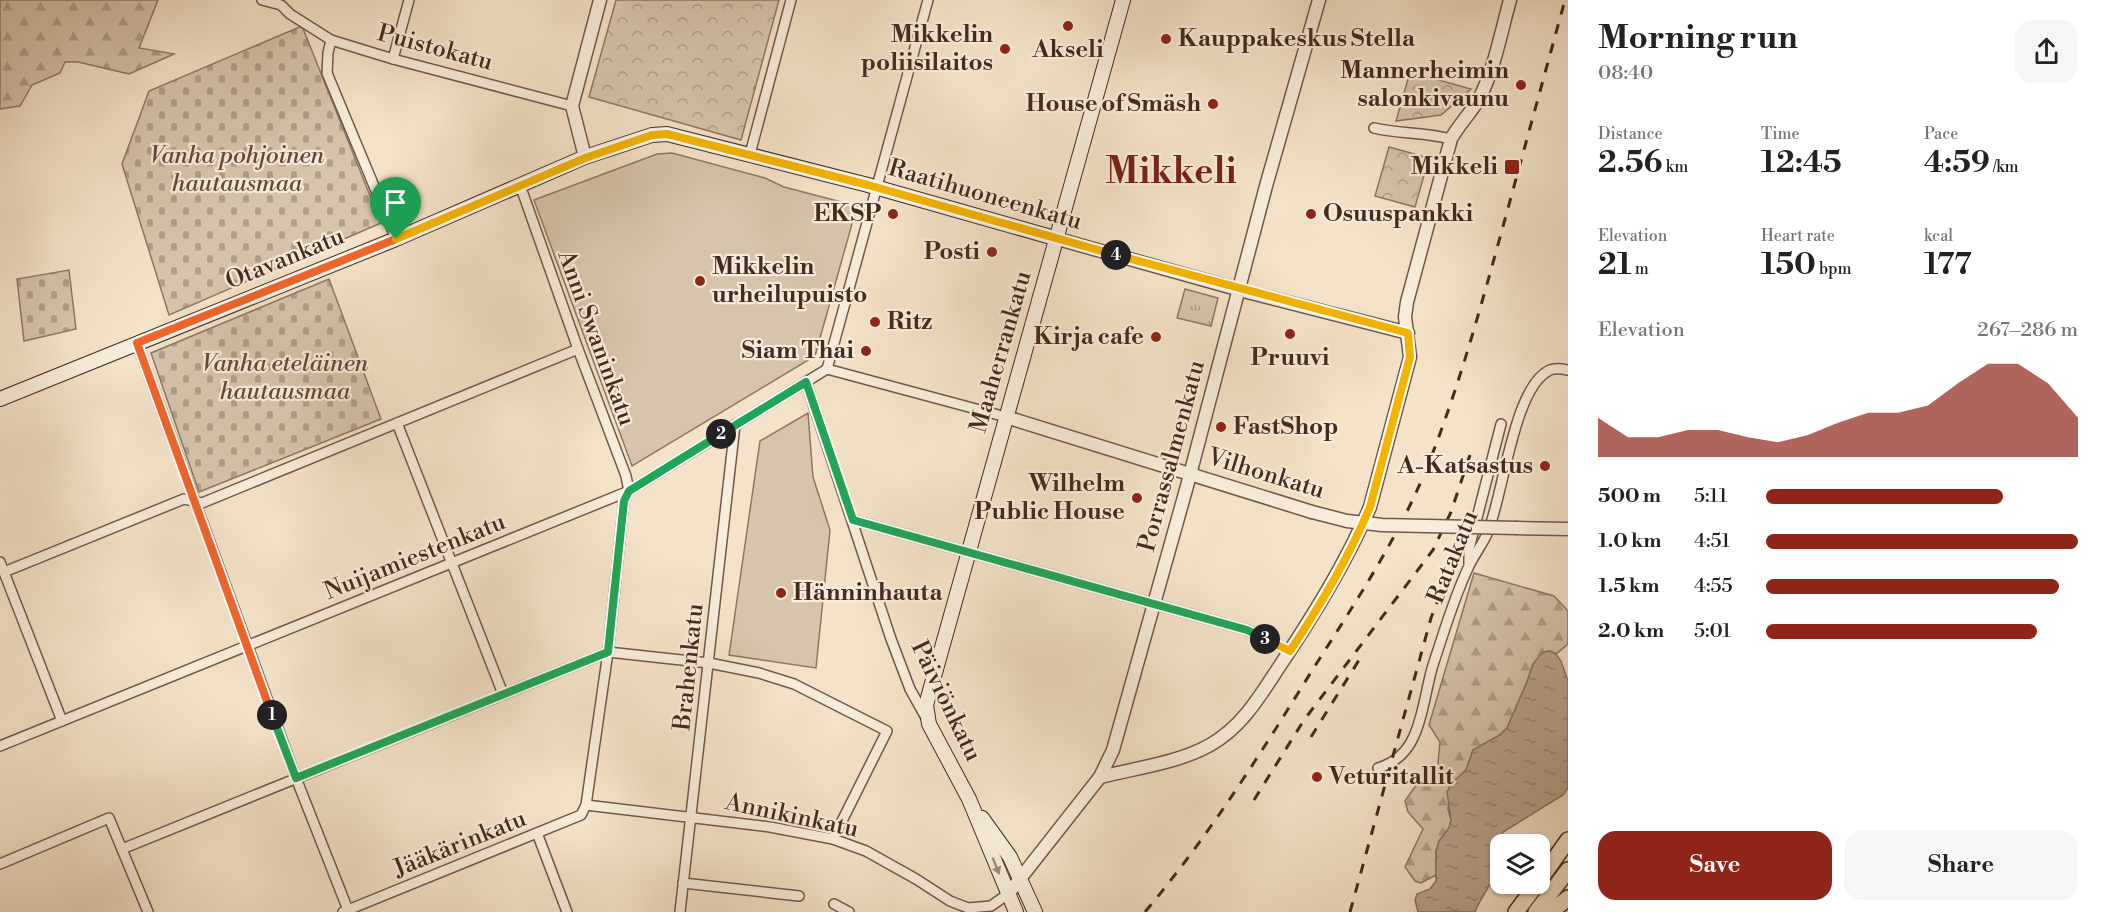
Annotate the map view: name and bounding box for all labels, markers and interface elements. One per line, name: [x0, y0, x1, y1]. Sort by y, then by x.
street label: Puistokatu: [374, 18, 496, 78]
text: Morning run: [1598, 18, 1798, 59]
marker: Akseli: [1061, 19, 1075, 33]
place label: Mikkelin poliisilaitos: [861, 20, 993, 78]
button: share: [2015, 20, 2078, 83]
place label: Kauppakeskus Stella: [1178, 24, 1416, 54]
marker: Kauppakeskus Stella: [1159, 32, 1173, 46]
place label: Akseli: [1031, 35, 1104, 65]
marker: Mikkelin poliisilaitos: [998, 42, 1012, 56]
place label: Mannerheimin salonkivaunu: [1340, 56, 1509, 114]
text: 08:40: [1598, 61, 1653, 86]
marker: Mannerheimin salonkivaunu: [1514, 78, 1528, 92]
place label: House of Smäsh: [1026, 89, 1201, 119]
marker: House of Smäsh: [1206, 97, 1220, 111]
text: Distance: [1598, 124, 1663, 144]
text: Time: [1761, 124, 1800, 144]
text: Pace: [1924, 124, 1958, 144]
park label: Vanha pohjoinen hautausmaa: [150, 141, 325, 199]
text: 2.56: [1598, 144, 1662, 182]
text: 12:45: [1761, 144, 1842, 182]
text: 4:59: [1924, 144, 1990, 182]
district label: Mikkeli: [1105, 150, 1237, 195]
place label: Mikkeli: [1410, 152, 1498, 182]
street label: Raatihuoneenkatu: [885, 153, 1085, 237]
text: km: [1662, 157, 1688, 177]
text: /km: [1990, 157, 2019, 177]
marker: Mikkeli: [1503, 158, 1521, 176]
pin: [370, 177, 421, 239]
icon: arrive: [379, 186, 412, 219]
place label: EKSP: [814, 199, 881, 229]
place label: Osuuspankki: [1323, 199, 1473, 229]
marker: EKSP: [886, 207, 900, 221]
marker: Osuuspankki: [1304, 207, 1318, 221]
street label: Otavankatu: [221, 221, 349, 296]
text: Elevation: [1598, 226, 1667, 246]
text: Heart rate: [1761, 226, 1835, 246]
text: kcal: [1924, 226, 1953, 246]
place label: Posti: [924, 237, 980, 267]
pin: 4: [1101, 240, 1131, 270]
street label: Anni Swaninkatu: [550, 245, 642, 430]
marker: Posti: [985, 245, 999, 259]
text: 4: [1111, 245, 1121, 265]
text: 21: [1598, 246, 1632, 284]
text: 150: [1761, 246, 1816, 284]
text: 177: [1924, 246, 1972, 284]
place label: Mikkelin urheilupuisto: [712, 252, 867, 310]
text: m: [1632, 259, 1649, 279]
text: bpm: [1816, 259, 1852, 279]
street label: Maaherrankatu: [964, 267, 1039, 436]
marker: Mikkelin urheilupuisto: [693, 274, 707, 288]
place label: Ritz: [887, 307, 932, 337]
marker: Ritz: [868, 315, 882, 329]
text: Elevation: [1598, 318, 1685, 343]
text: 267–286 m: [1977, 318, 2078, 343]
place label: Kirja cafe: [1033, 322, 1144, 352]
marker: Pruuvi: [1283, 327, 1297, 341]
marker: Kirja cafe: [1149, 330, 1163, 344]
place label: Siam Thai: [742, 336, 854, 366]
place label: Pruuvi: [1251, 343, 1330, 373]
marker: Siam Thai: [859, 344, 873, 358]
park label: Vanha eteläinen hautausmaa: [202, 349, 369, 407]
street label: Porrassalmenkatu: [1132, 357, 1212, 555]
place label: FastShop: [1233, 412, 1338, 442]
pin: 2: [706, 419, 736, 449]
marker: FastShop: [1214, 420, 1228, 434]
text: 2: [716, 424, 726, 444]
street label: Vilhonkatu: [1203, 442, 1328, 506]
place label: A-Katsastus: [1397, 451, 1533, 481]
marker: A-Katsastus: [1538, 459, 1552, 473]
place label: Wilhelm Public House: [974, 469, 1125, 527]
text: 500 m: [1598, 484, 1661, 509]
text: 5:11: [1694, 484, 1727, 509]
marker: Wilhelm Public House: [1130, 491, 1144, 505]
street label: Ratakatu: [1421, 506, 1485, 608]
street label: Nuijamiestenkatu: [320, 507, 510, 607]
text: 1.0 km: [1598, 529, 1662, 554]
text: 4:51: [1694, 529, 1730, 554]
text: 1.5 km: [1598, 574, 1659, 599]
text: 4:55: [1694, 574, 1732, 599]
place label: Hänninhauta: [793, 578, 943, 608]
marker: Hänninhauta: [774, 586, 788, 600]
street label: Brahenkatu: [667, 602, 711, 733]
text: 2.0 km: [1598, 619, 1664, 644]
text: 5:01: [1694, 619, 1731, 644]
pin: 3: [1250, 624, 1280, 654]
text: 3: [1260, 629, 1270, 649]
street label: Päiviönkatu: [904, 636, 988, 767]
pin: 1: [257, 700, 287, 730]
text: 1: [268, 705, 276, 725]
place label: Veturitallit: [1328, 762, 1454, 792]
marker: Veturitallit: [1310, 770, 1324, 784]
street label: Annikinkatu: [722, 787, 862, 845]
street label: Jääkärinkatu: [388, 804, 531, 885]
button: Save: [1598, 831, 1832, 900]
button: Share: [1844, 831, 2078, 900]
map controls: [1490, 834, 1550, 894]
button: layers: [1490, 834, 1550, 894]
one-way arrow: [992, 857, 1001, 875]

